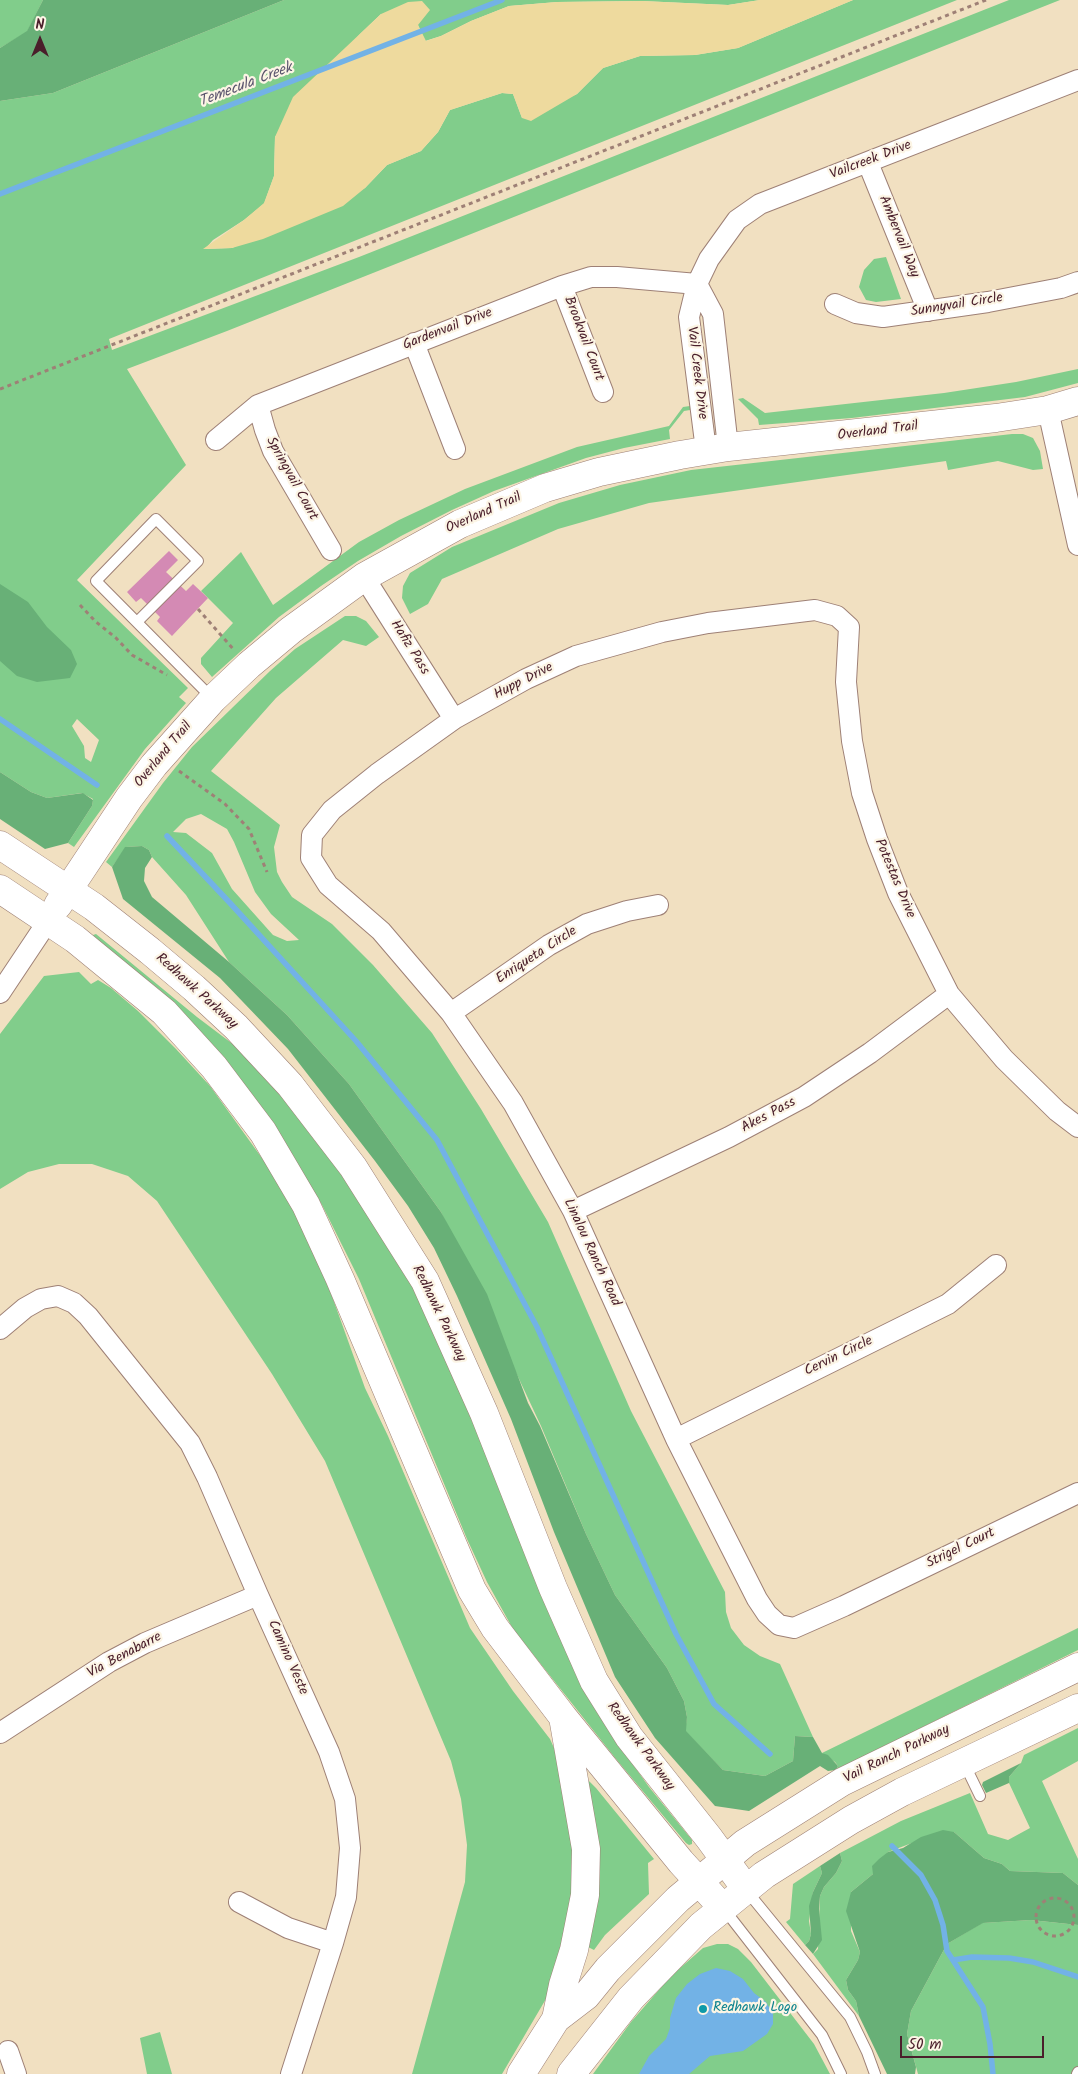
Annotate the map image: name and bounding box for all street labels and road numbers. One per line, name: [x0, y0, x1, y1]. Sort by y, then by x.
street label: Vailcreek Drive: [828, 138, 914, 184]
street label: Ambervail Way: [874, 194, 922, 280]
street label: Sunnyvail Circle: [910, 290, 1004, 322]
street label: Brookvail Court: [559, 294, 607, 384]
street label: Gardenvail Drive: [401, 305, 495, 355]
street label: Vail Creek Drive: [682, 326, 710, 420]
street label: Overland Trail: [837, 419, 919, 445]
street label: Springvail Court: [261, 434, 321, 524]
street label: Overland Trail: [444, 490, 524, 538]
street label: Hafiz Pass: [386, 618, 432, 678]
street label: Hupp Drive: [492, 660, 556, 704]
street label: Overland Trail: [132, 719, 196, 791]
street label: Potestas Drive: [870, 837, 918, 921]
street label: Enriqueta Circle: [493, 924, 581, 988]
street label: Redhawk Parkway: [151, 951, 241, 1033]
street label: Akes Pass: [739, 1095, 799, 1137]
street label: Linalou Ranch Road: [559, 1197, 623, 1309]
street label: Redhawk Parkway: [407, 1263, 469, 1365]
street label: Cervin Circle: [802, 1333, 876, 1381]
street label: Strigel Court: [924, 1525, 998, 1573]
street label: Camino Veste: [263, 1618, 311, 1698]
street label: Via Benabarre: [85, 1629, 165, 1683]
street label: Redhawk Parkway: [602, 1700, 678, 1794]
street label: Vail Ranch Parkway: [841, 1722, 953, 1788]

